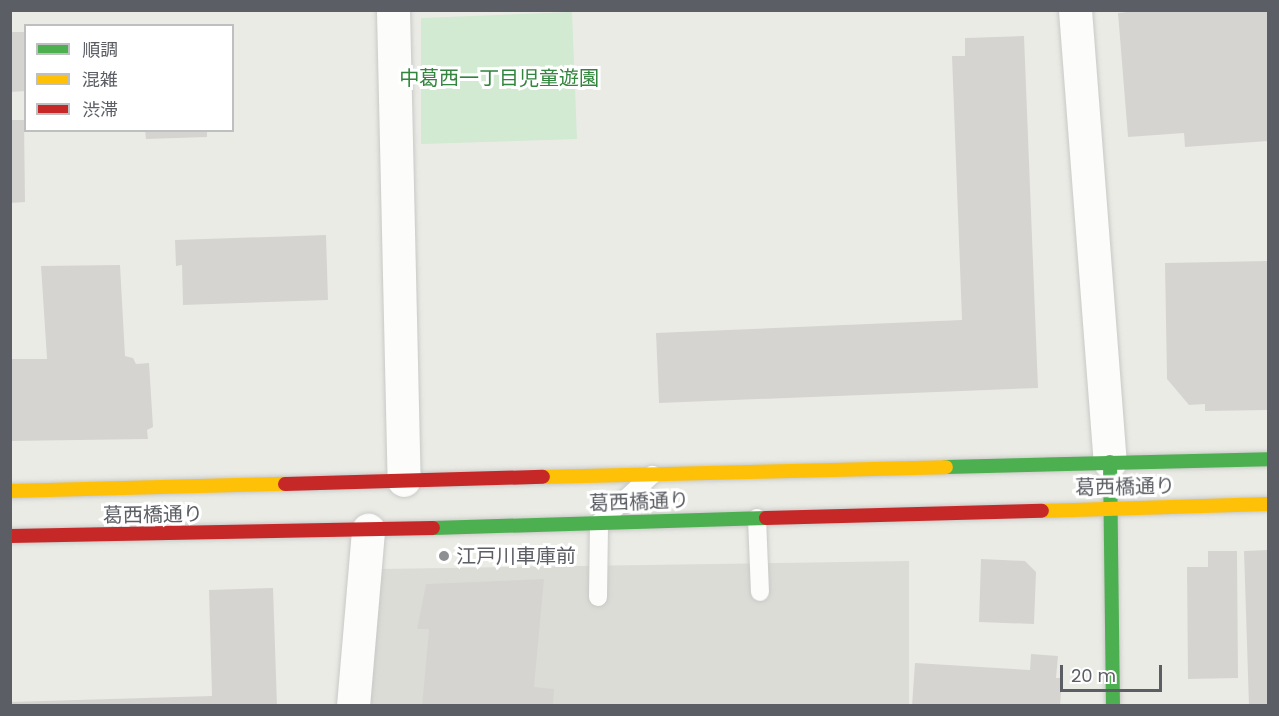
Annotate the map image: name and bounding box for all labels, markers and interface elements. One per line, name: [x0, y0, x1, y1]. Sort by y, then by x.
legend: [24, 24, 234, 132]
text: 順調: [82, 37, 118, 62]
park label: 中葛西一丁目児童遊園: [399, 66, 599, 90]
text: 混雑: [82, 67, 118, 92]
text: 渋滞: [82, 97, 118, 122]
street label: 葛西橋通り: [1075, 474, 1175, 500]
street label: 葛西橋通り: [589, 488, 689, 516]
street label: 葛西橋通り: [103, 502, 203, 528]
place label: 江戸川車庫前: [456, 544, 576, 568]
marker: 江戸川車庫前: [437, 549, 451, 563]
scale bar: [1063, 653, 1165, 691]
text: 20 m: [1071, 663, 1116, 688]

